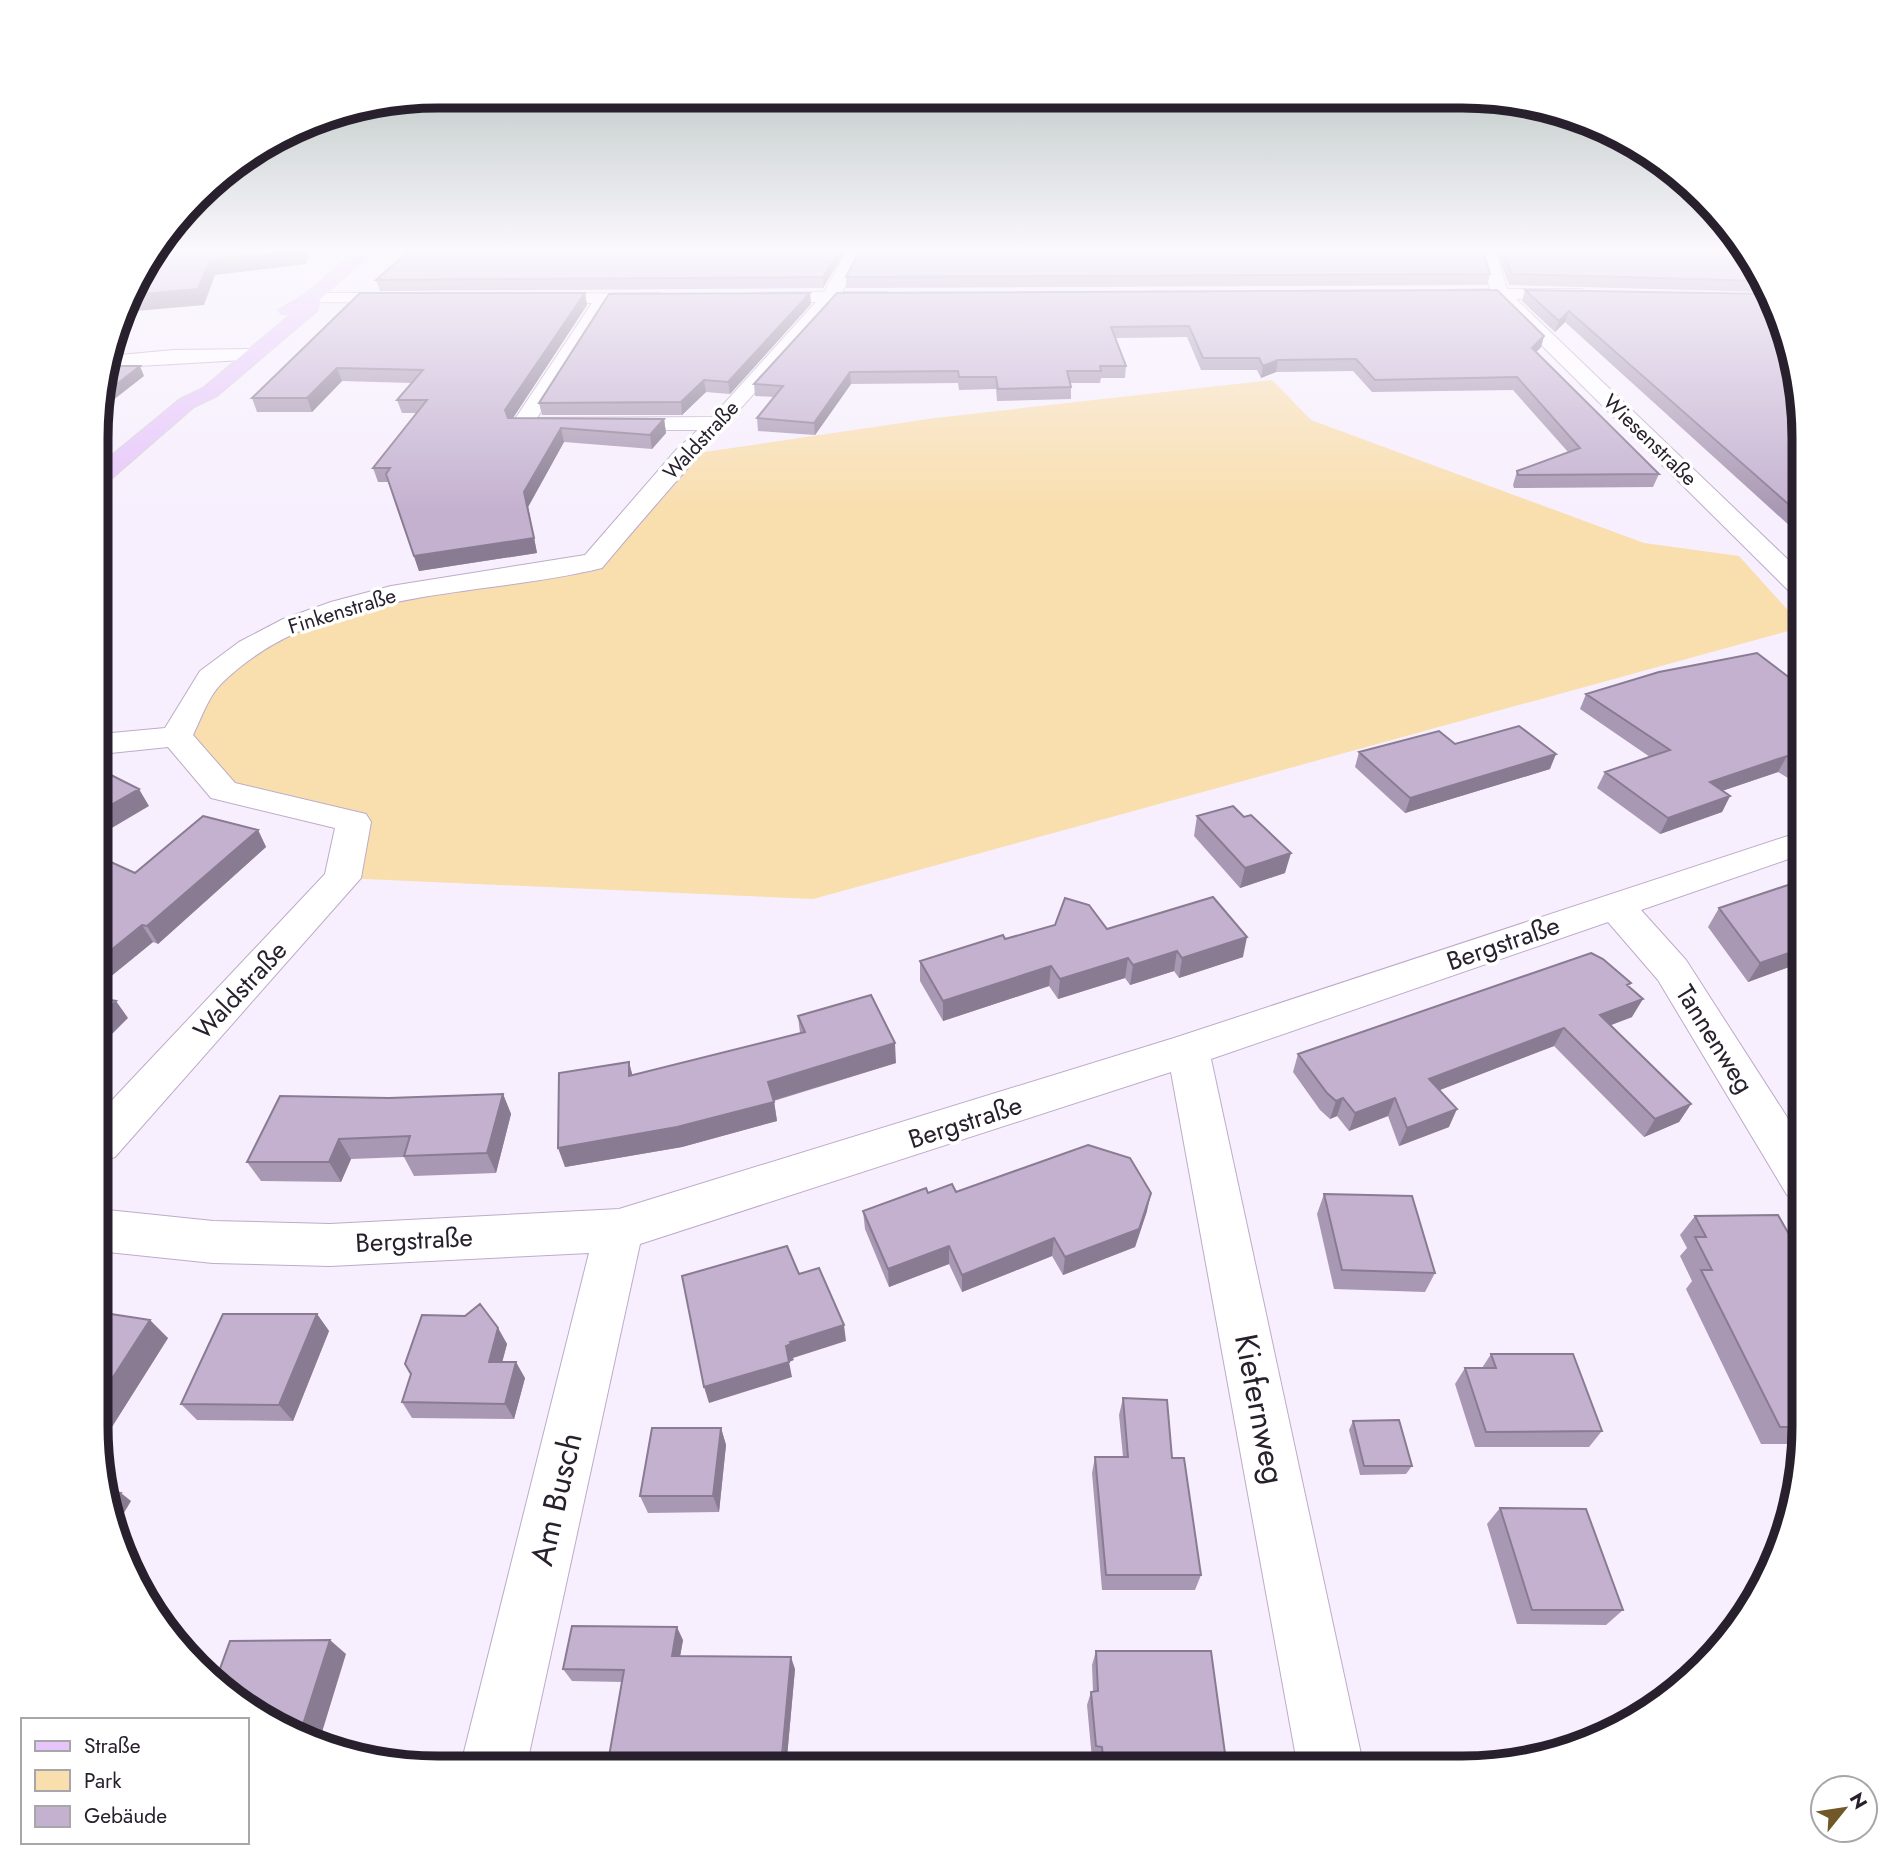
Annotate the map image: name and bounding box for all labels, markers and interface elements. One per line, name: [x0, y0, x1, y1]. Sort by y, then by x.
street label: Wiesenstraße: [1596, 387, 1704, 493]
street label: Waldstraße: [656, 393, 746, 486]
street label: Finkenstraße: [284, 580, 400, 642]
street label: Bergstraße: [1441, 906, 1565, 980]
street label: Waldstraße: [184, 932, 296, 1048]
street label: Tannenweg: [1667, 977, 1763, 1101]
street label: Bergstraße: [903, 1086, 1027, 1158]
street label: Bergstraße: [354, 1218, 474, 1262]
street label: Kiefernweg: [1223, 1330, 1297, 1488]
street label: Am Busch: [518, 1428, 594, 1570]
legend: [21, 1718, 248, 1844]
text: Straße: [84, 1731, 141, 1761]
text: Park: [84, 1766, 122, 1796]
north arrow: [1809, 1774, 1879, 1844]
text: N: [1843, 1787, 1874, 1814]
text: Gebäude: [84, 1801, 167, 1831]

